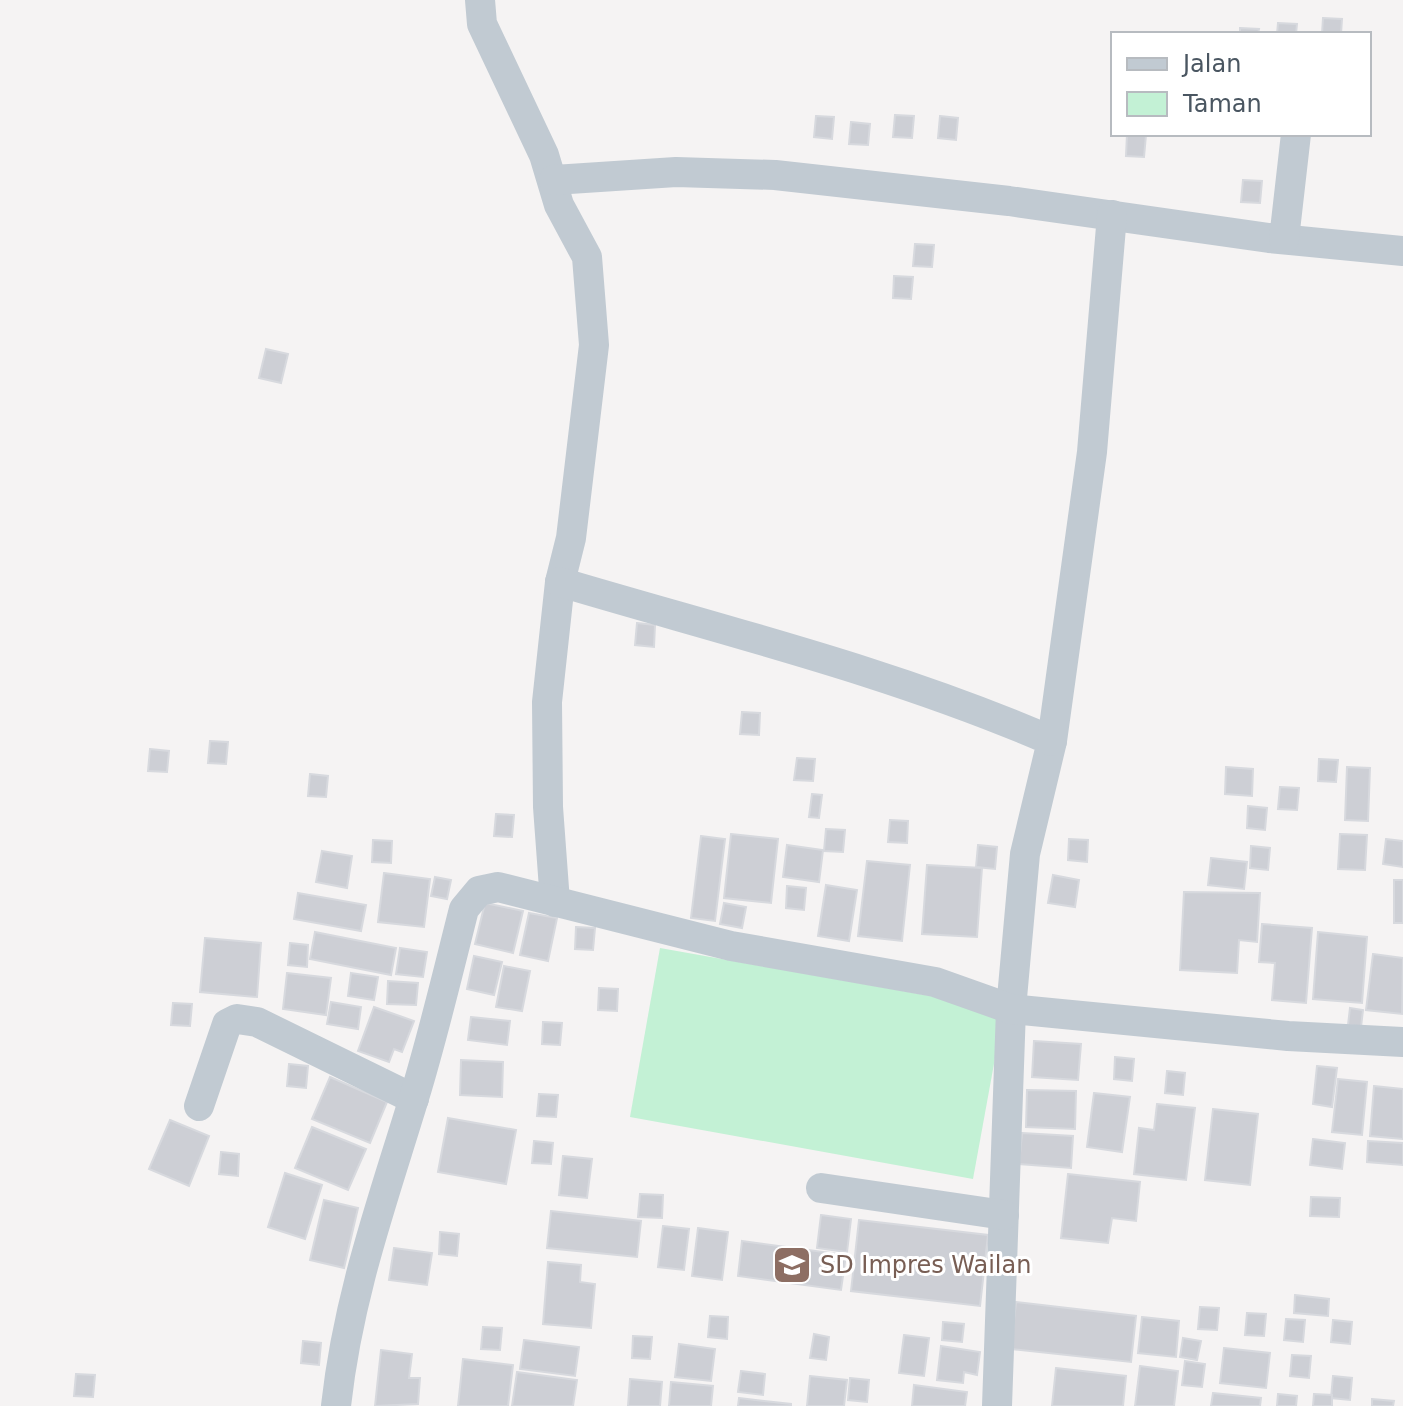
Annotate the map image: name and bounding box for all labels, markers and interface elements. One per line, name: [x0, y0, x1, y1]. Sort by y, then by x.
legend: [1111, 32, 1371, 136]
text: Jalan: [1181, 50, 1241, 78]
text: Taman: [1182, 90, 1262, 118]
school or university icon: SD Impres Wailan: [771, 1244, 813, 1286]
place label: SD Impres Wailan: [820, 1251, 1031, 1279]

